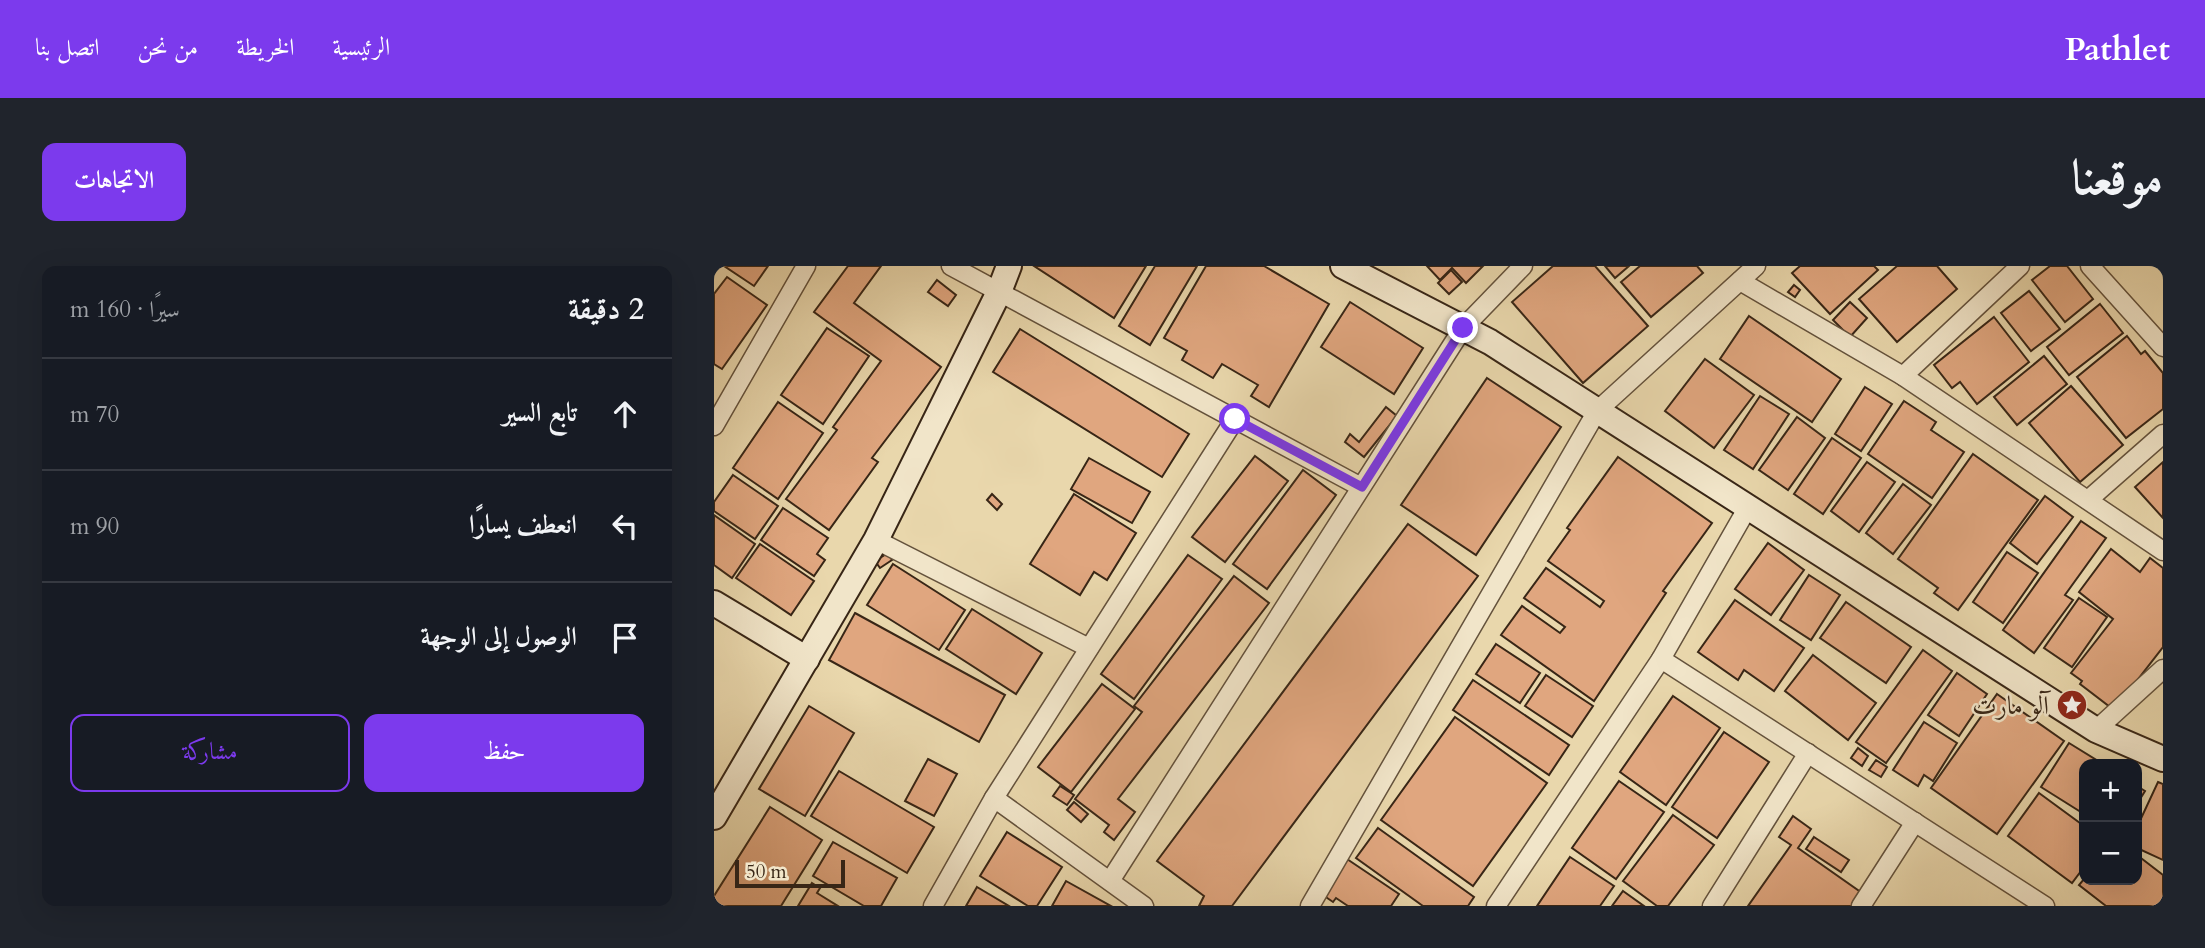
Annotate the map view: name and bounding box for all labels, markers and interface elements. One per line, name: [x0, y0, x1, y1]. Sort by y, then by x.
text: Pathlet: [2065, 27, 2170, 72]
text: اتصل بنا: [35, 31, 99, 64]
text: من نحن: [137, 31, 198, 64]
text: الخريطة: [236, 31, 295, 64]
text: الرئيسية: [333, 31, 390, 64]
button: الاتجاهات: [42, 143, 186, 221]
text: موقعنا: [2071, 145, 2163, 212]
text: 2 دقيقة: [568, 289, 644, 330]
text: سيرًا · 160 m: [70, 294, 180, 325]
route end: [1447, 312, 1478, 343]
text: تابع السير: [502, 395, 577, 430]
icon: ahead: [606, 395, 644, 433]
text: 70 m: [70, 399, 119, 430]
route start: [1219, 403, 1250, 434]
text: انعطف يسارًا: [469, 507, 577, 542]
icon: left: [606, 507, 644, 545]
text: 90 m: [70, 511, 119, 542]
text: الوصول إلى الوجهة: [421, 619, 577, 654]
icon: arrive: [606, 619, 644, 657]
place label: آلو مارت: [1972, 688, 2051, 723]
place icon: آلو مارت: [2055, 688, 2089, 722]
button: مشاركة: [70, 714, 350, 792]
button: حفظ: [364, 714, 644, 792]
map controls: [2079, 759, 2142, 885]
button: +: [2079, 759, 2142, 822]
button: −: [2079, 822, 2142, 885]
scale bar: [735, 857, 845, 889]
text: 50 m: [746, 859, 787, 885]

